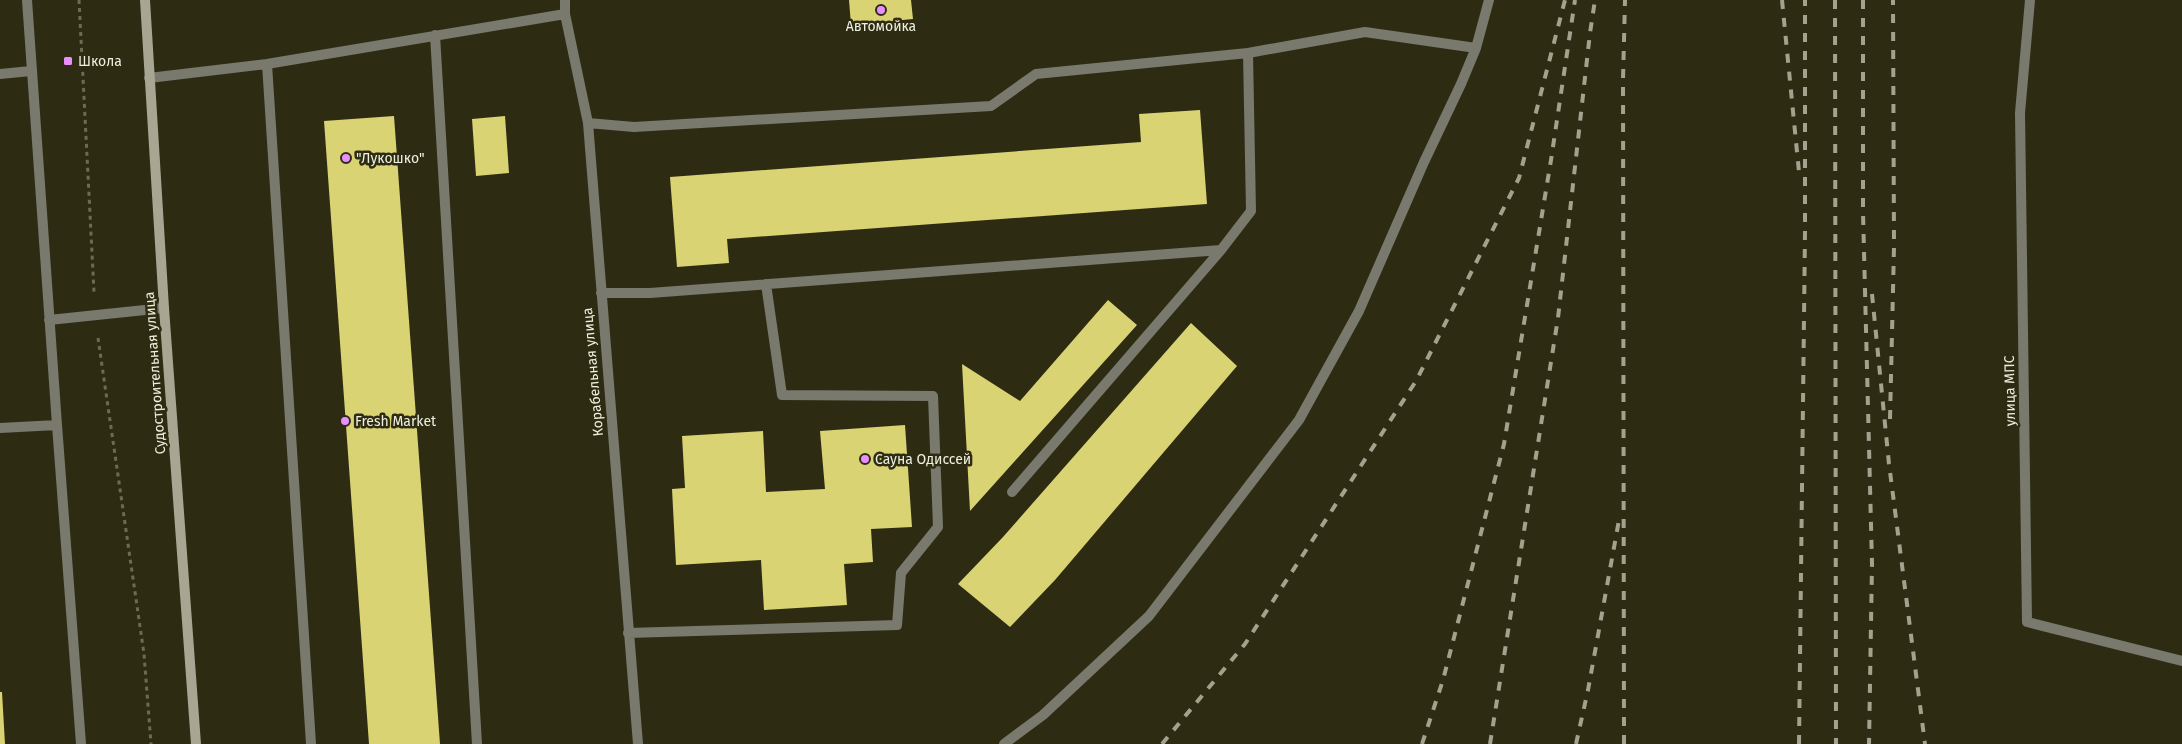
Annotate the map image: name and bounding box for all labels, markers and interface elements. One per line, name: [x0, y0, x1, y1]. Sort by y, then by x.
marker: Автомойка: [875, 4, 887, 16]
place label: Автомойка: [846, 18, 916, 35]
place label: Школа: [78, 53, 122, 70]
marker: Школа: [62, 55, 74, 67]
place label: "Лукошко": [356, 150, 425, 167]
marker: "Лукошко": [340, 152, 352, 164]
street label: Судостроительная улица: [141, 291, 169, 455]
street label: Корабельная улица: [579, 307, 607, 437]
street label: улица МПС: [2001, 355, 2019, 427]
place label: Fresh Market: [355, 413, 437, 430]
marker: Fresh Market: [339, 415, 351, 427]
place label: Сауна Одиссей: [875, 451, 971, 468]
marker: Сауна Одиссей: [859, 453, 871, 465]

